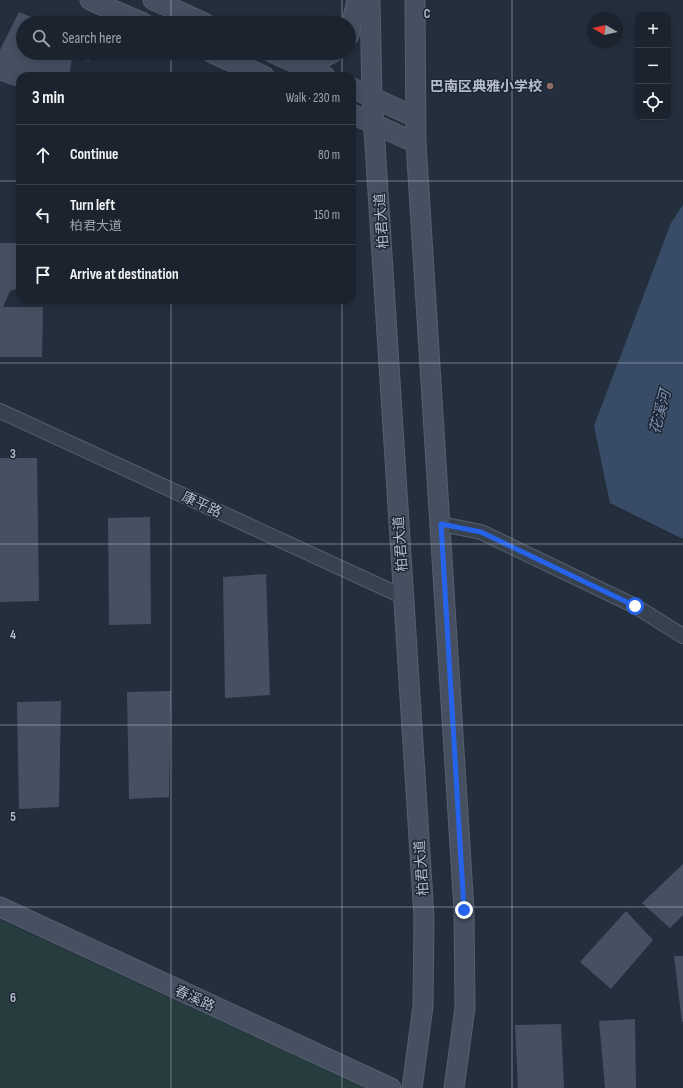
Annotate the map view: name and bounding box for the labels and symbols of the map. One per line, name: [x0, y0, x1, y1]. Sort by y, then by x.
text: C: [424, 6, 431, 22]
north arrow: [587, 12, 623, 48]
place label: 巴南区典雅小学校: [430, 78, 542, 95]
marker: 巴南区典雅小学校: [545, 81, 555, 91]
street label: 柏君大道: [371, 192, 392, 249]
water label: 花溪河: [645, 385, 676, 436]
text: 3: [10, 446, 16, 462]
street label: 康平路: [179, 488, 224, 521]
street label: 柏君大道: [390, 515, 411, 572]
route start: [626, 597, 644, 615]
text: 4: [10, 627, 16, 643]
text: 5: [10, 809, 16, 825]
street label: 柏君大道: [411, 839, 432, 896]
route end: [455, 901, 473, 919]
street label: 春溪路: [172, 982, 217, 1015]
text: 6: [10, 990, 16, 1006]

